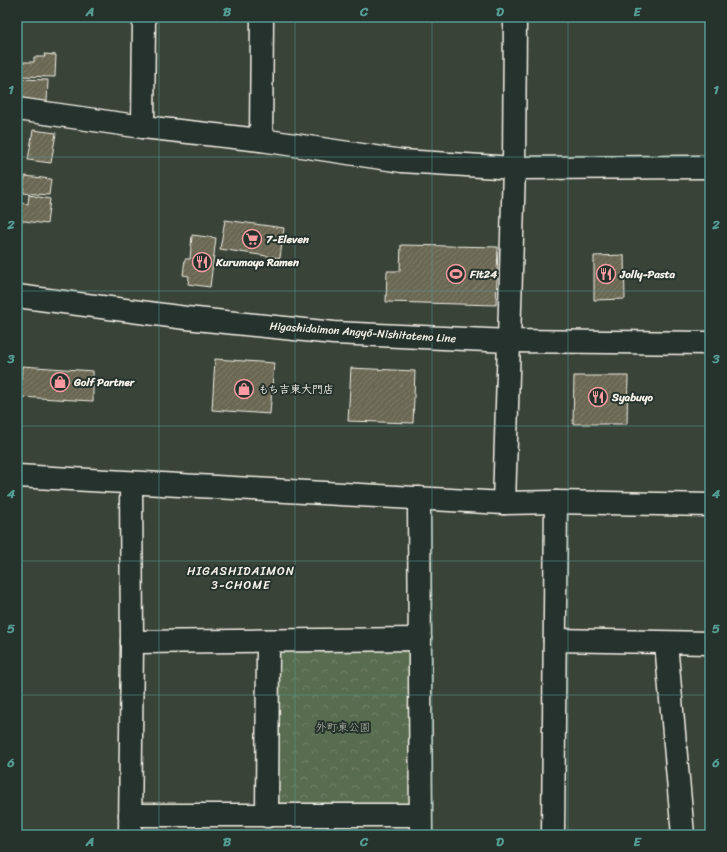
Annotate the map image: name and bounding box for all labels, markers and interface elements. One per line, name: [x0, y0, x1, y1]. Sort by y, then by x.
text: A: [85, 0, 94, 23]
text: B: [223, 0, 232, 23]
text: C: [359, 0, 369, 23]
text: D: [496, 0, 504, 23]
text: E: [633, 0, 642, 23]
text: 1: [8, 78, 14, 101]
text: 1: [713, 78, 719, 101]
text: 2: [6, 213, 15, 236]
text: 2: [711, 213, 720, 236]
supermarket icon: 7-Eleven: [241, 228, 263, 250]
place label: 7-Eleven: [266, 230, 309, 249]
restaurant icon: Kurumaya Ramen: [191, 251, 213, 273]
place label: Kurumaya Ramen: [215, 253, 299, 272]
sports icon: Fit24: [445, 263, 467, 285]
restaurant icon: Jolly-Pasta: [595, 263, 617, 285]
place label: Fit24: [469, 265, 497, 284]
place label: Jolly-Pasta: [619, 265, 676, 284]
street label: Higashidaimon Angyō-Nishitateno Line: [269, 317, 457, 349]
text: 3: [6, 347, 15, 370]
text: 3: [711, 347, 720, 370]
shop icon: Golf Partner: [49, 371, 71, 393]
place label: Golf Partner: [73, 373, 136, 392]
shop icon: もち吉東大門店: [233, 378, 255, 400]
place label: もち吉東大門店: [258, 380, 334, 399]
restaurant icon: Syabuyo: [587, 386, 609, 408]
place label: Syabuyo: [611, 388, 654, 407]
text: 4: [6, 482, 16, 505]
text: 4: [711, 482, 721, 505]
district label: HIGASHIDAIMON 3-CHOME: [187, 560, 295, 596]
text: 5: [7, 617, 15, 640]
text: 5: [712, 617, 720, 640]
park label: 外町東公園: [316, 718, 371, 737]
text: 6: [6, 751, 15, 774]
text: 6: [711, 751, 720, 774]
text: A: [85, 830, 94, 852]
text: B: [223, 830, 232, 852]
text: C: [359, 830, 369, 852]
text: D: [496, 830, 504, 852]
text: E: [633, 830, 642, 852]

